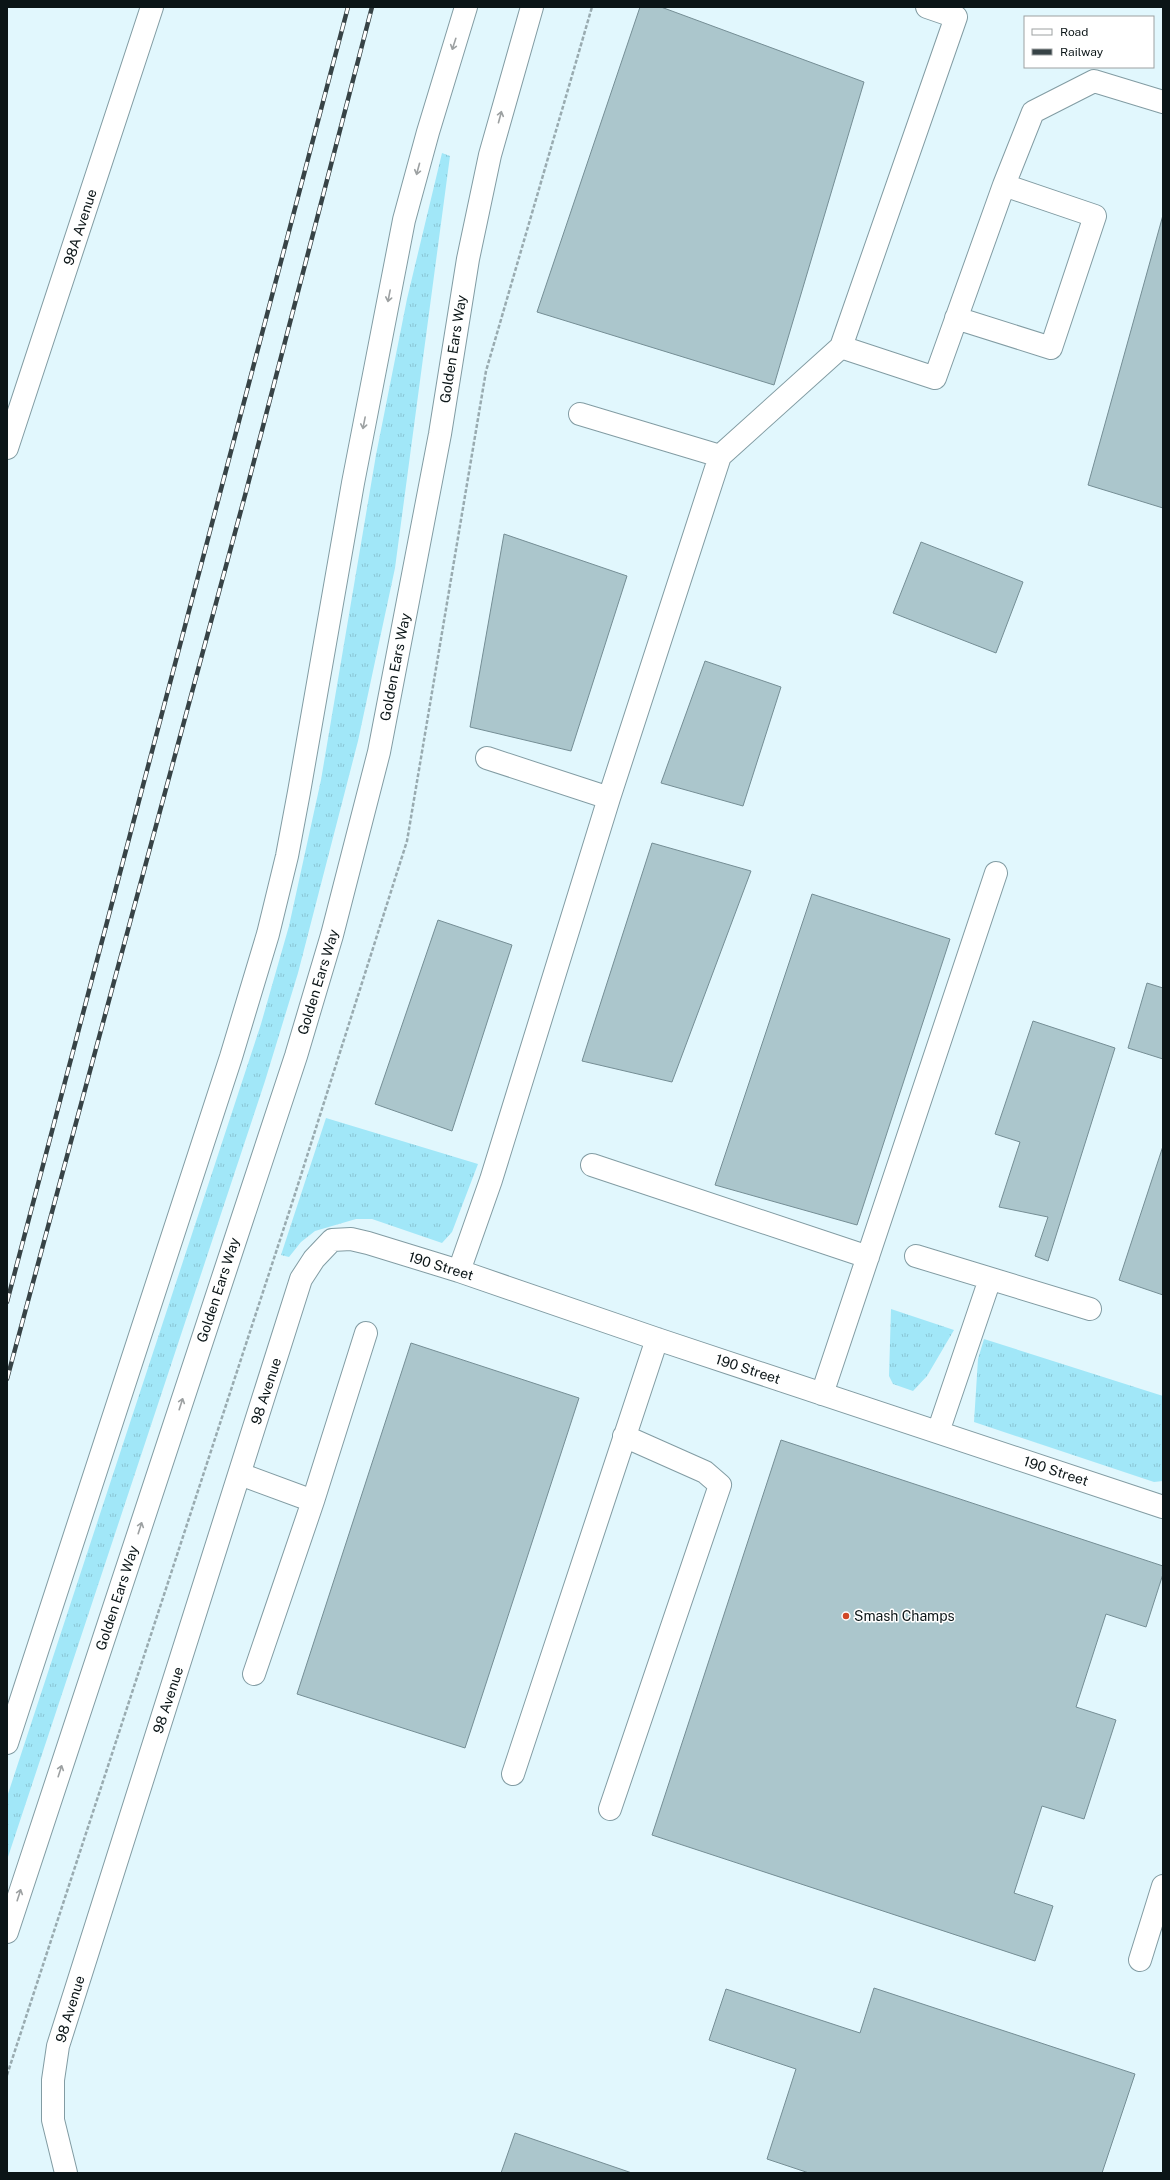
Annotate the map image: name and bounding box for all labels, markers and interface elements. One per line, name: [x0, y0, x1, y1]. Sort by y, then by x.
legend: [1024, 16, 1154, 68]
text: Road: [1060, 25, 1088, 39]
one-way arrow: [450, 37, 457, 50]
text: Railway: [1060, 45, 1104, 59]
one-way arrow: [497, 111, 504, 124]
one-way arrow: [414, 162, 421, 175]
street label: 98A Avenue: [60, 187, 100, 267]
one-way arrow: [385, 289, 393, 302]
street label: Golden Ears Way: [437, 293, 470, 404]
one-way arrow: [360, 416, 368, 429]
street label: Golden Ears Way: [377, 611, 413, 722]
street label: Golden Ears Way: [294, 927, 342, 1037]
street label: Golden Ears Way: [193, 1235, 243, 1345]
street label: 190 Street: [407, 1249, 475, 1283]
street label: 190 Street: [714, 1351, 782, 1387]
street label: 98 Avenue: [248, 1356, 284, 1426]
one-way arrow: [178, 1398, 185, 1411]
street label: 190 Street: [1022, 1453, 1090, 1489]
one-way arrow: [137, 1522, 144, 1535]
street label: Golden Ears Way: [92, 1543, 142, 1653]
place label: Smash Champs: [854, 1608, 955, 1624]
marker: Smash Champs: [841, 1611, 851, 1621]
street label: 98 Avenue: [150, 1665, 186, 1735]
one-way arrow: [57, 1765, 64, 1778]
one-way arrow: [16, 1888, 23, 1901]
street label: 98 Avenue: [52, 1974, 88, 2044]

